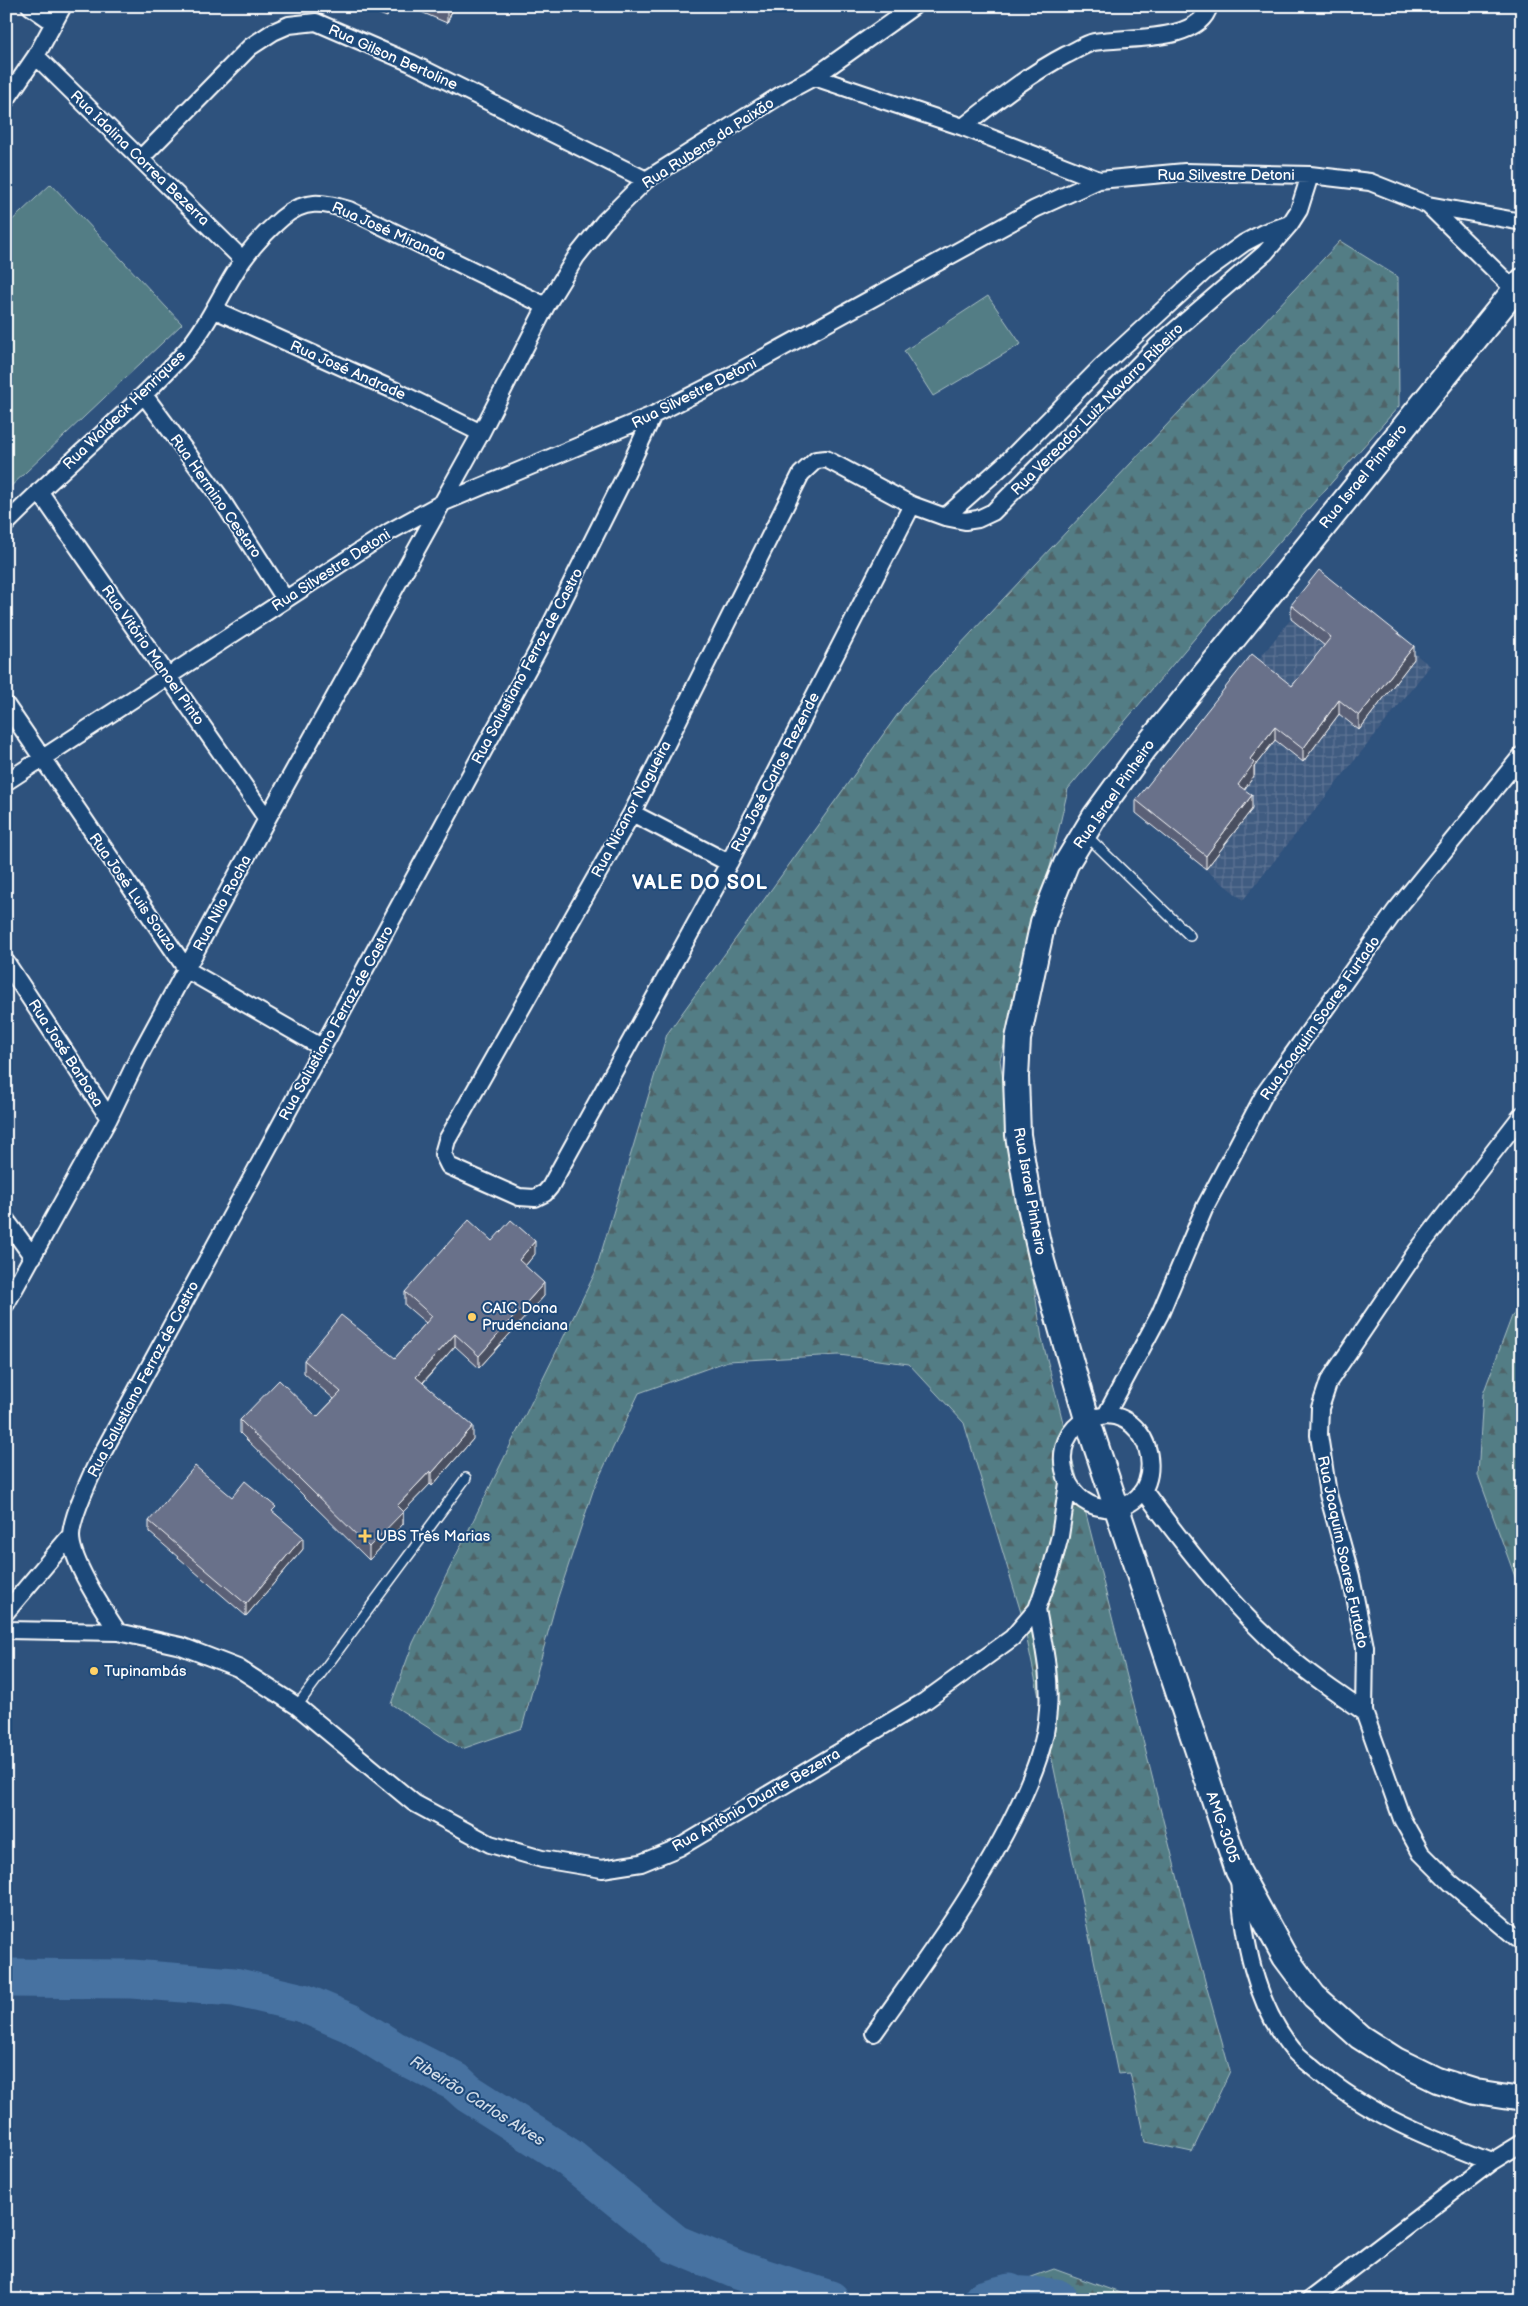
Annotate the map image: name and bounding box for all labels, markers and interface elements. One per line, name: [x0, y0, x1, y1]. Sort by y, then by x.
street label: Rua Gilson Bertoline: [325, 20, 461, 95]
street label: Rua Idalina Correa Bezerra: [66, 87, 213, 230]
street label: Rua Rubens da Paixão: [639, 94, 778, 193]
street label: Rua Silvestre Detoni: [1157, 166, 1295, 185]
street label: Rua José Miranda: [329, 198, 449, 265]
street label: Rua Vereador Luiz Navarro Ribeiro: [1007, 319, 1187, 499]
street label: Rua José Andrade: [287, 336, 409, 405]
street label: Rua Waldeck Henriques: [59, 346, 190, 474]
street label: Rua Silvestre Detoni: [629, 354, 760, 433]
street label: Rua Israel Pinheiro: [1315, 420, 1411, 533]
street label: Rua Hermino Cestaro: [166, 431, 266, 562]
street label: Rua Silvestre Detoni: [268, 525, 394, 616]
street label: Rua Salustiano Ferraz de Castro: [468, 565, 587, 768]
street label: Rua Vitório Manoel Pinto: [97, 581, 208, 729]
street label: Rua José Carlos Rezende: [727, 689, 824, 855]
street label: Rua Israel Pinheiro: [1070, 736, 1159, 853]
street label: Rua Nicanor Nogueira: [587, 738, 676, 881]
street label: Rua José Luis Souza: [85, 829, 181, 955]
street label: Rua Nilo Rocha: [189, 852, 256, 955]
district label: VALE DO SOL: [632, 871, 768, 895]
street label: Rua Salustiano Ferraz de Castro: [275, 923, 398, 1124]
street label: Rua Joaquim Soares Furtado: [1256, 932, 1384, 1104]
street label: Rua José Barbosa: [24, 996, 107, 1111]
street label: Rua Israel Pinheiro: [1009, 1126, 1050, 1256]
street label: Rua Salustiano Ferraz de Castro: [84, 1278, 203, 1481]
place label: CAIC Dona Prudenciana: [482, 1299, 568, 1335]
marker: CAIC Dona Prudenciana: [466, 1311, 478, 1323]
street label: Rua Joaquim Soares Furtado: [1313, 1454, 1372, 1650]
place label: UBS Três Marias: [376, 1527, 491, 1546]
marker: UBS Três Marias: [358, 1529, 372, 1543]
place label: Tupinambás: [104, 1662, 187, 1681]
marker: Tupinambás: [88, 1665, 100, 1677]
street label: Rua Antônio Duarte Bezerra: [669, 1744, 844, 1856]
street label: AMG-3005: [1201, 1789, 1244, 1865]
water label: Ribeirão Carlos Alves: [406, 2052, 548, 2150]

